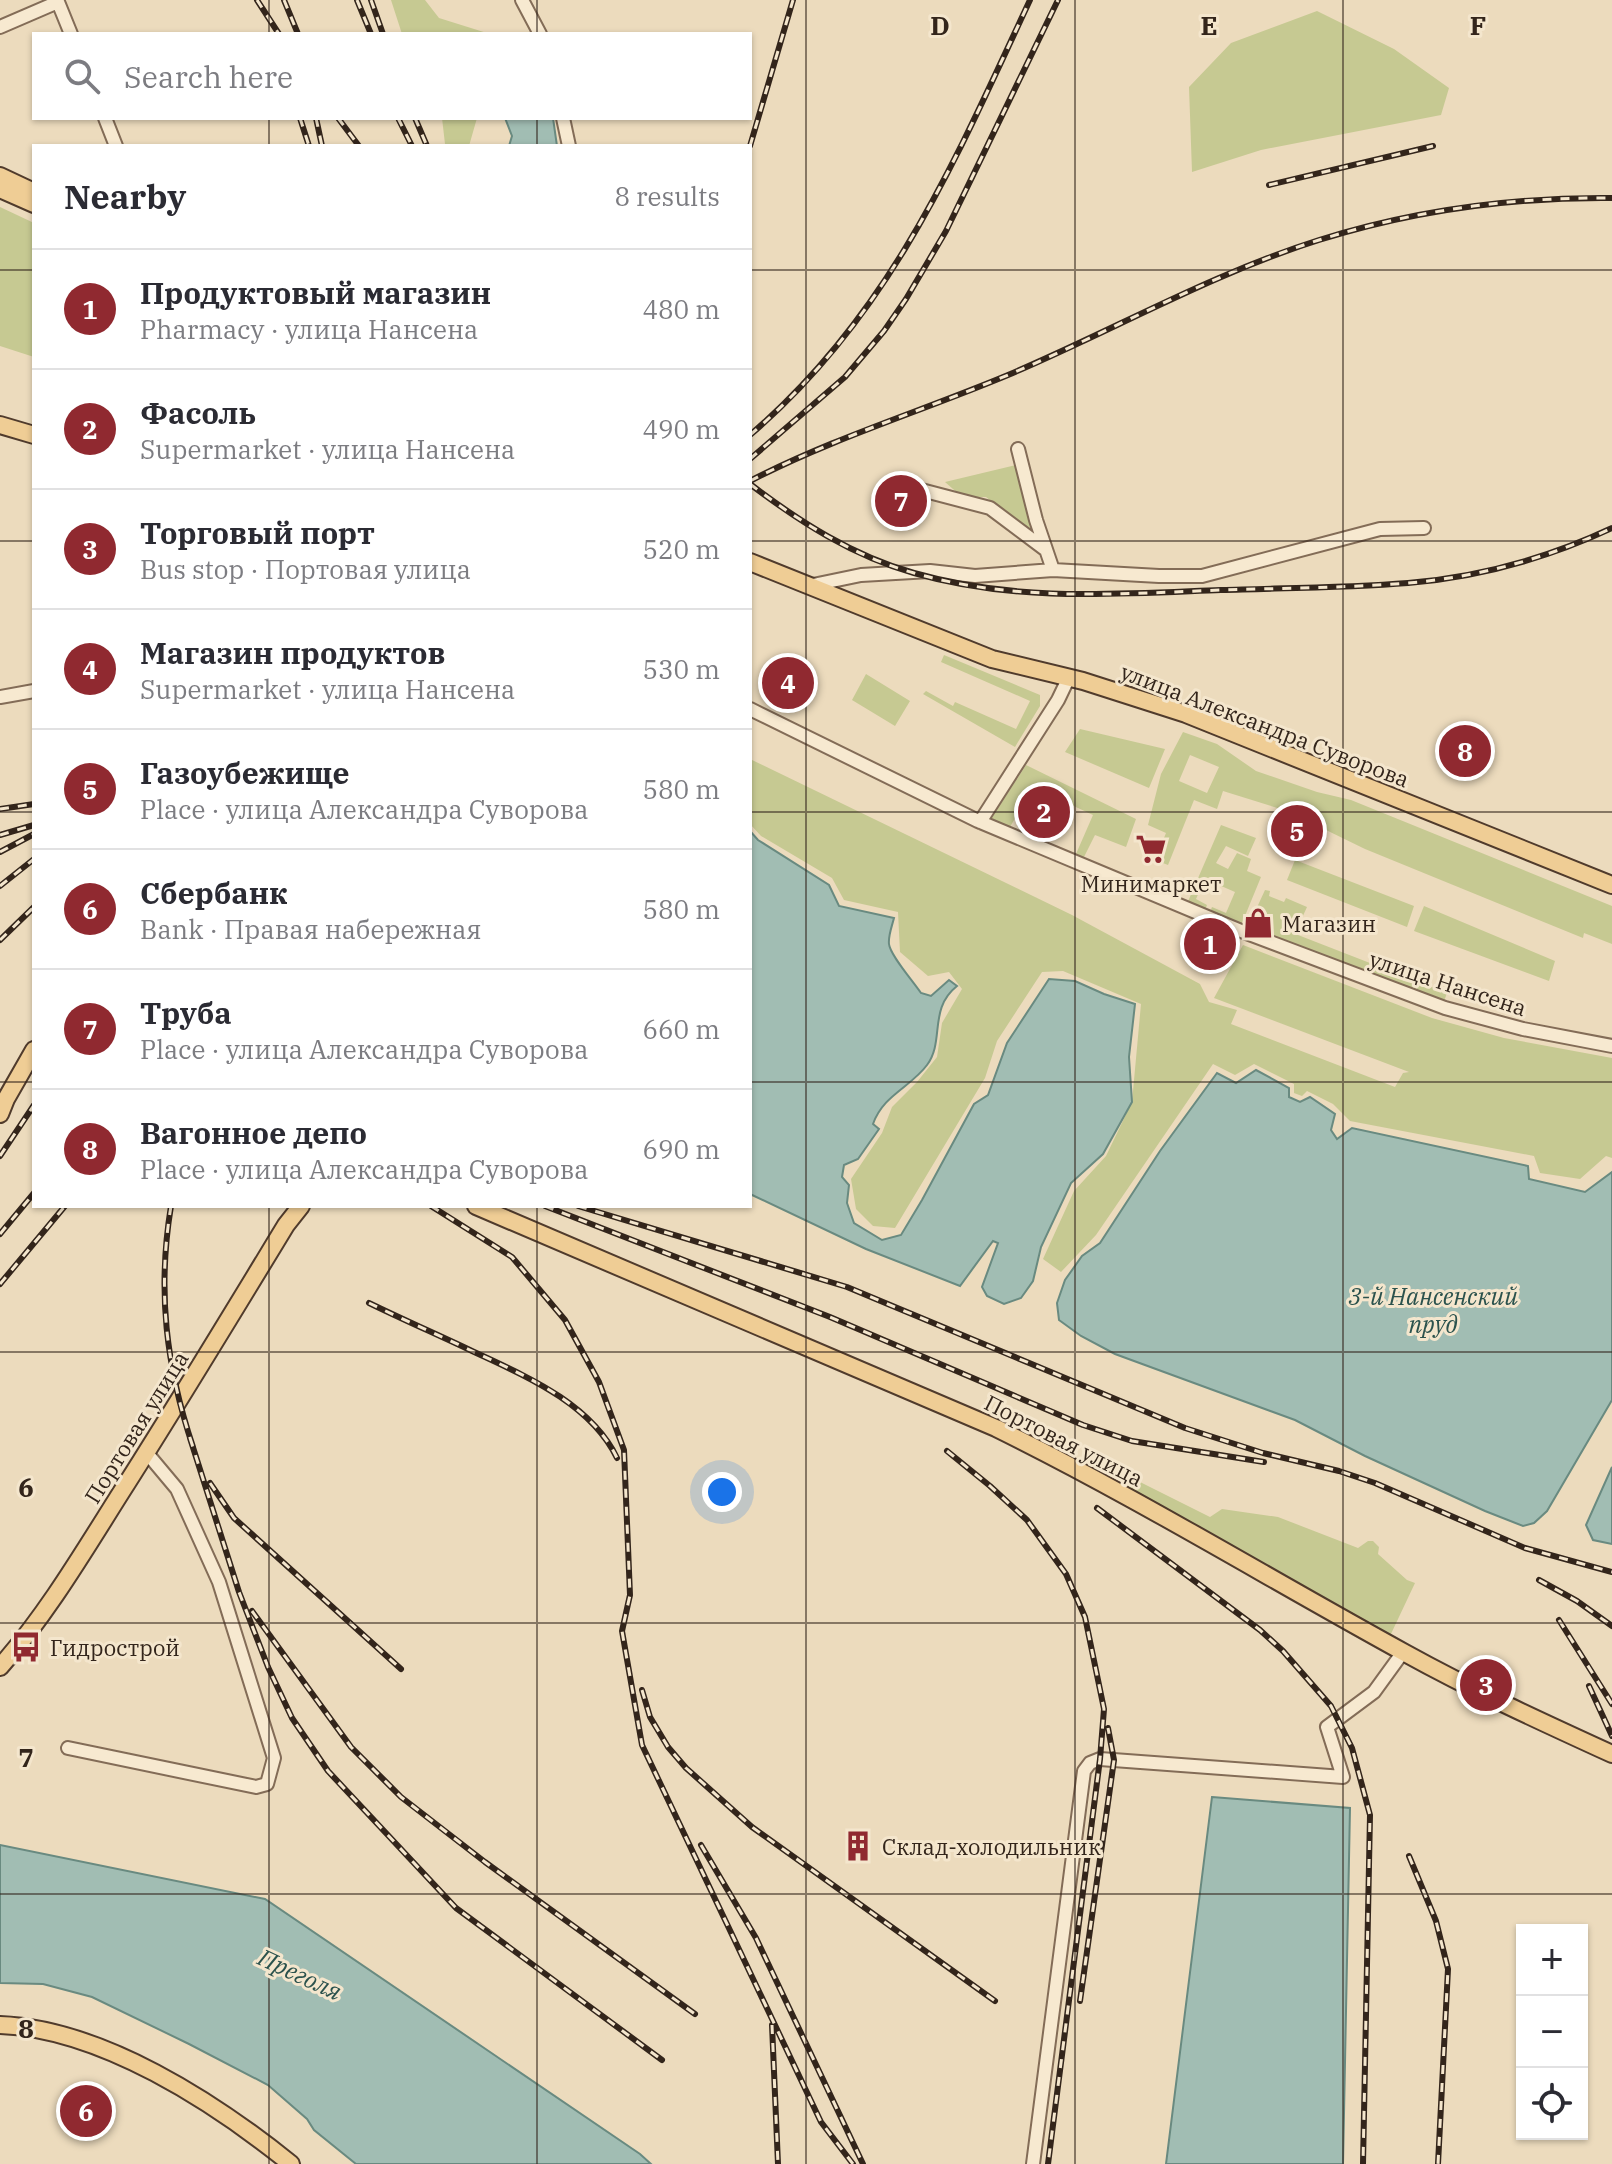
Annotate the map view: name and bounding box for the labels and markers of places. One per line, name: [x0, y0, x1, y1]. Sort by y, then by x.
pin: 7: [875, 471, 927, 531]
pin: 4: [762, 653, 814, 713]
pin: 8: [1439, 721, 1491, 781]
pin: 2: [1018, 782, 1070, 842]
pin: 5: [1271, 801, 1323, 861]
supermarket icon: Минимаркет: [1134, 832, 1168, 866]
place label: Минимаркет: [1081, 869, 1221, 898]
shop icon: Магазин: [1241, 906, 1275, 940]
place label: Магазин: [1282, 909, 1376, 938]
pin: 1: [1184, 914, 1236, 974]
bus stop icon: Гидрострой: [9, 1630, 43, 1664]
place label: Гидрострой: [50, 1633, 180, 1662]
pin: 3: [1460, 1655, 1512, 1715]
building icon: Склад-холодильник: [841, 1829, 875, 1863]
place label: Склад-холодильник: [882, 1832, 1101, 1861]
pin: 6: [60, 2081, 112, 2141]

